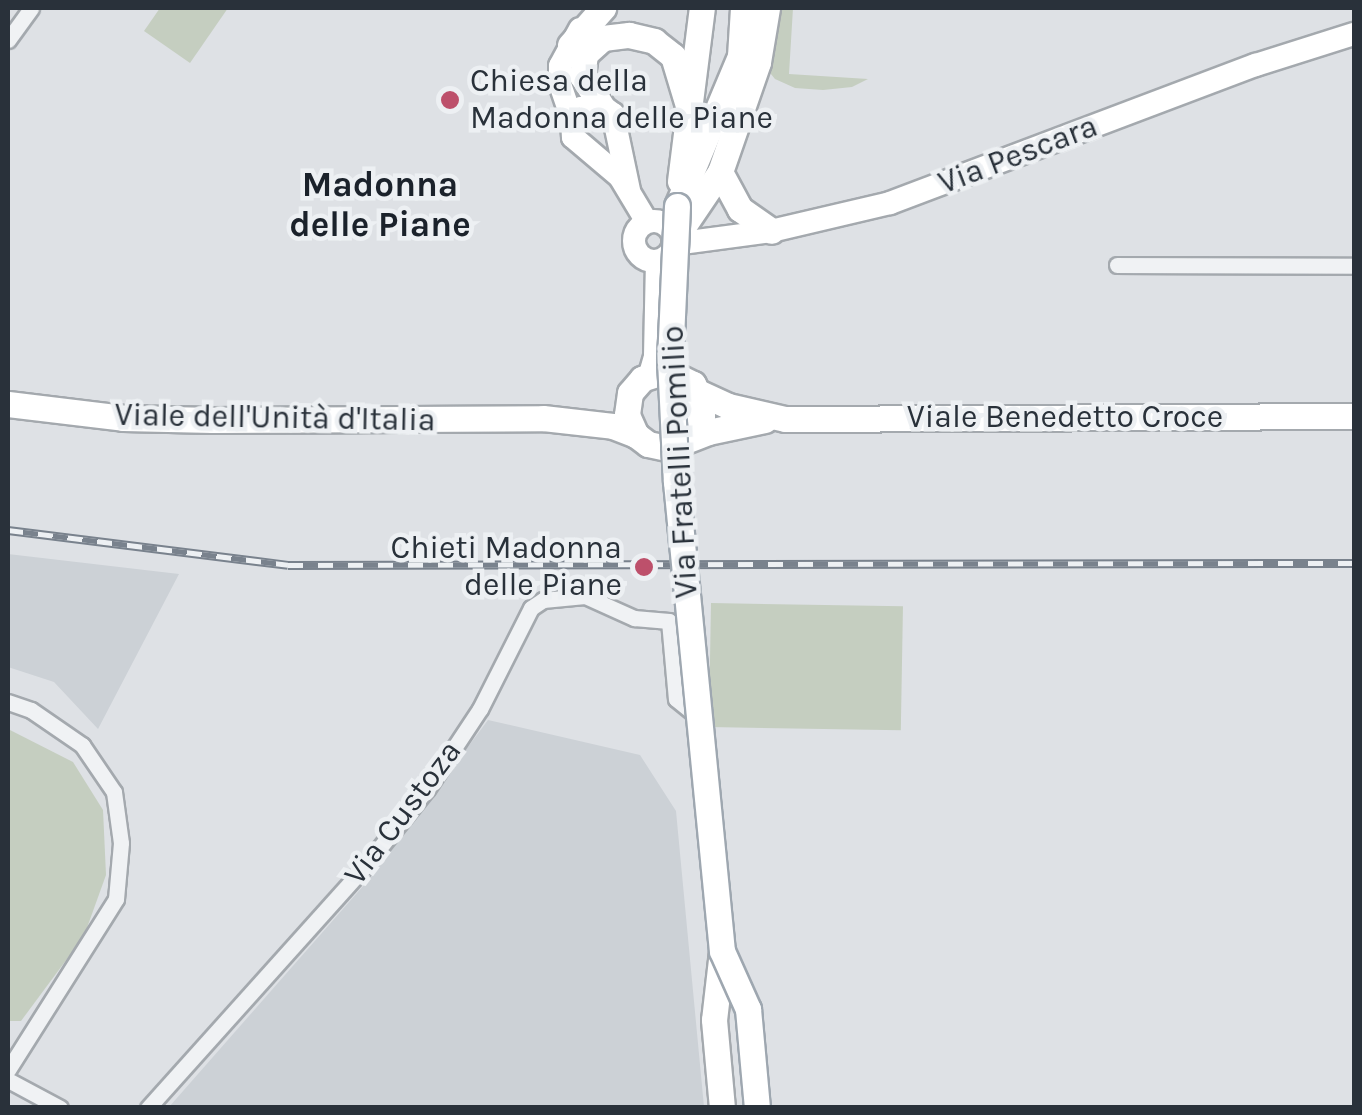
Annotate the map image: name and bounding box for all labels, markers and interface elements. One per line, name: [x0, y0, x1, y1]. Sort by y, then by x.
place label: Chiesa della Madonna delle Piane: [470, 63, 773, 138]
marker: Chiesa della Madonna delle Piane: [439, 89, 461, 111]
street label: Via Pescara: [933, 107, 1103, 203]
district label: Madonna delle Piane: [289, 164, 471, 246]
street label: Via Fratelli Pomilio: [654, 325, 706, 599]
street label: Viale dell'Unità d'Italia: [114, 396, 436, 440]
street label: Viale Benedetto Croce: [907, 398, 1223, 436]
place label: Chieti Madonna delle Piane: [391, 530, 622, 605]
marker: Chieti Madonna delle Piane: [631, 554, 657, 580]
street label: Via Custoza: [336, 733, 470, 893]

